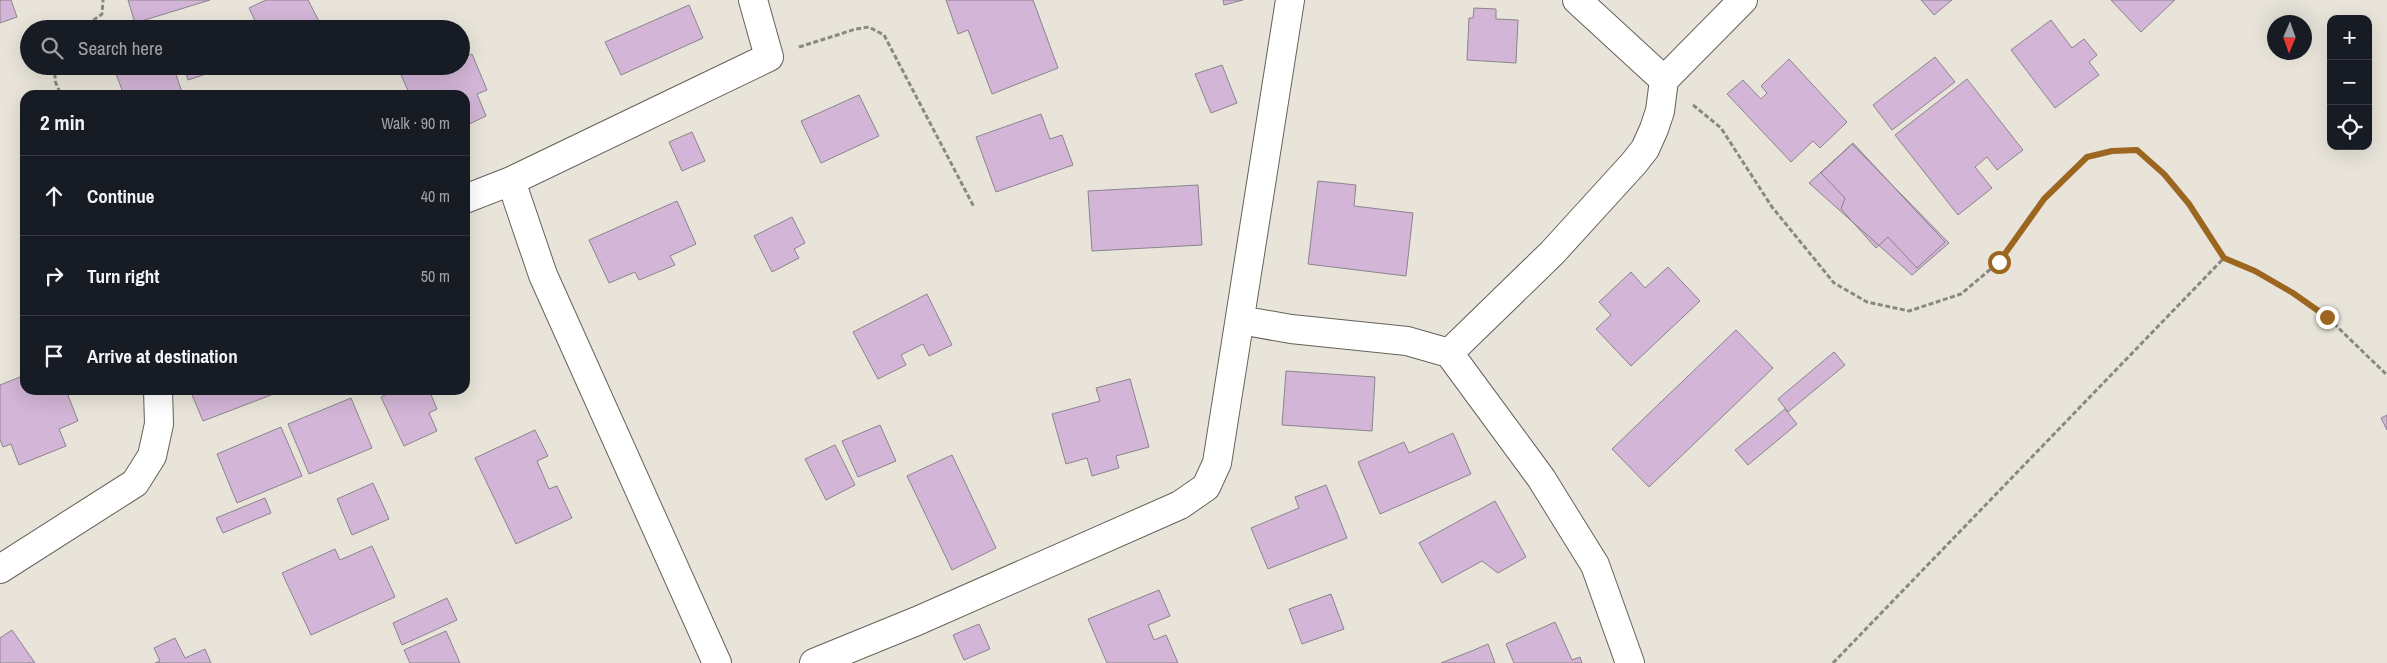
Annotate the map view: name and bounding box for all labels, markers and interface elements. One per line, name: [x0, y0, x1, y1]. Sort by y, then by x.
north arrow: [2267, 15, 2312, 60]
map controls: [2327, 15, 2372, 150]
button: +: [2327, 15, 2372, 60]
search box: [20, 20, 470, 75]
icon: search: [38, 34, 66, 62]
text: Search here: [78, 35, 163, 61]
button: −: [2327, 60, 2372, 105]
button: locate: [2327, 105, 2372, 150]
text: 2 min: [40, 108, 85, 137]
text: Walk · 90 m: [381, 112, 450, 134]
icon: ahead: [40, 182, 68, 210]
text: Continue: [87, 183, 155, 209]
text: 40 m: [421, 185, 450, 207]
route start: [1988, 251, 2011, 274]
icon: right: [40, 262, 68, 290]
text: Turn right: [87, 263, 159, 289]
text: 50 m: [421, 265, 450, 287]
route end: [2316, 306, 2339, 329]
icon: arrive: [40, 342, 68, 370]
text: Arrive at destination: [87, 343, 238, 369]

